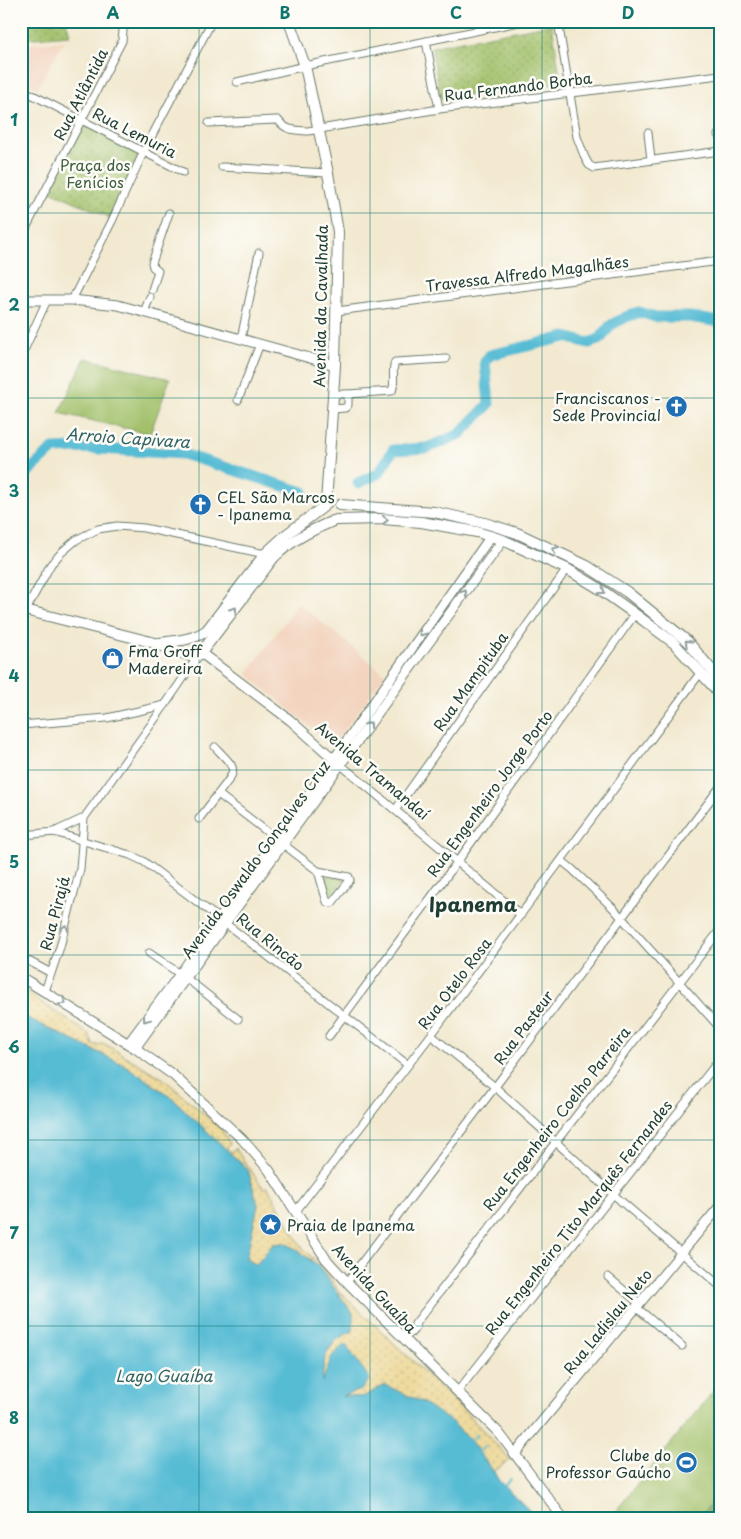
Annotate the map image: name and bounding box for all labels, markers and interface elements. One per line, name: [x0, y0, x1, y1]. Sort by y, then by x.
text: A: [107, 0, 120, 24]
text: B: [280, 0, 291, 24]
text: C: [450, 0, 462, 24]
text: D: [622, 0, 634, 24]
street label: Rua Atlântida: [47, 43, 113, 144]
street label: Rua Fernando Borba: [443, 65, 594, 106]
street label: Rua Lemuria: [89, 101, 182, 163]
text: 1: [10, 107, 18, 131]
park label: Praça dos Fenícios: [60, 153, 130, 193]
street label: Avenida da Cavalhada: [307, 224, 333, 388]
street label: Travessa Alfredo Magalhães: [424, 249, 630, 297]
text: 2: [8, 292, 20, 316]
place label: Franciscanos - Sede Provincial: [552, 386, 661, 426]
church icon: Franciscanos - Sede Provincial: [665, 394, 689, 418]
water label: Arroio Capivara: [65, 421, 192, 453]
text: 3: [9, 478, 19, 502]
place label: CEL São Marcos - Ipanema: [217, 485, 335, 525]
church icon: CEL São Marcos - Ipanema: [189, 493, 213, 517]
one-way arrow: [381, 514, 389, 525]
one-way arrow: [551, 546, 560, 557]
one-way arrow: [597, 585, 606, 594]
one-way arrow: [458, 589, 467, 599]
one-way arrow: [228, 606, 237, 616]
street label: Rua Mampituba: [427, 626, 513, 735]
one-way arrow: [419, 627, 428, 637]
place label: Fma Groff Madereira: [128, 639, 203, 679]
one-way arrow: [684, 640, 693, 649]
shop icon: Fma Groff Madereira: [100, 647, 124, 671]
text: 4: [9, 663, 20, 687]
street label: Rua Engenheiro Jorge Porto: [421, 705, 557, 881]
street label: Avenida Tramandaí: [311, 715, 436, 825]
one-way arrow: [363, 721, 372, 731]
street label: Avenida Oswaldo Gonçalves Cruz: [175, 755, 335, 963]
text: 5: [9, 849, 19, 873]
street label: Rua Pirajá: [33, 873, 75, 953]
district label: Ipanema: [429, 889, 518, 919]
street label: Rua Rincão: [232, 906, 310, 976]
one-way arrow: [59, 924, 70, 932]
street label: Rua Otelo Rosa: [412, 932, 497, 1034]
street label: Rua Pasteur: [487, 985, 559, 1069]
one-way arrow: [57, 996, 66, 1006]
one-way arrow: [143, 1013, 151, 1022]
street label: Rua Engenheiro Coelho Parreira: [477, 1020, 636, 1215]
text: 6: [8, 1034, 20, 1058]
street label: Rua Engenheiro Tito Marquês Fernandes: [479, 1095, 677, 1339]
place icon: Praia de Ipanema: [259, 1212, 283, 1236]
place label: Praia de Ipanema: [287, 1213, 415, 1236]
text: 7: [9, 1220, 19, 1244]
street label: Avenida Guaíba: [327, 1238, 423, 1338]
street label: Rua Ladislau Neto: [557, 1263, 657, 1379]
water label: Lago Guaíba: [116, 1363, 213, 1387]
text: 8: [9, 1405, 19, 1429]
place label: Clube do Professor Gaúcho: [546, 1443, 671, 1483]
sports icon: Clube do Professor Gaúcho: [675, 1451, 699, 1475]

